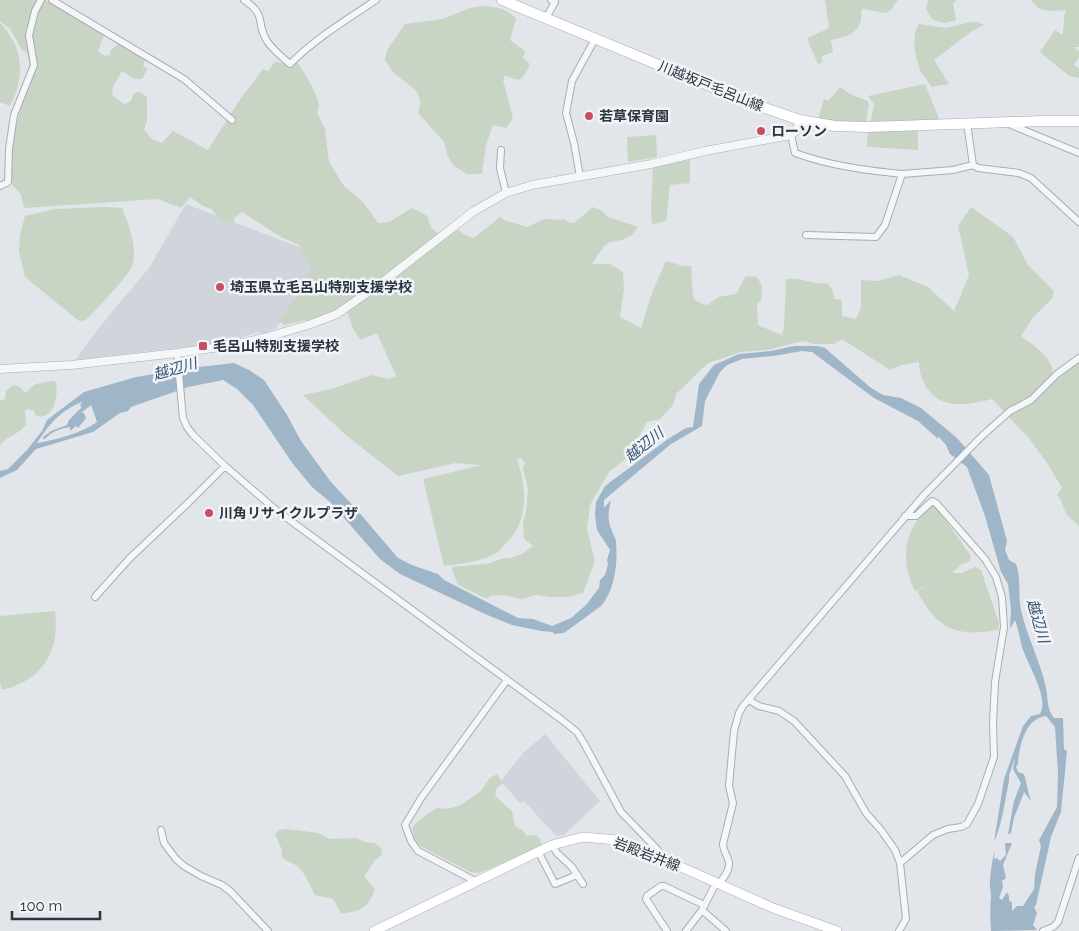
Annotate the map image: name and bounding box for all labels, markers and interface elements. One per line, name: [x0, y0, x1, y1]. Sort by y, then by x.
street label: 川越坂戸毛呂山線: [656, 58, 766, 114]
place label: 若草保育園: [599, 108, 669, 124]
marker: 若草保育園: [583, 110, 595, 122]
place label: ローソン: [771, 123, 827, 139]
marker: ローソン: [755, 125, 767, 137]
place label: 埼玉県立毛呂山特別支援学校: [230, 279, 412, 295]
marker: 埼玉県立毛呂山特別支援学校: [214, 281, 226, 293]
place label: 毛呂山特別支援学校: [213, 338, 339, 354]
marker: 毛呂山特別支援学校: [197, 340, 209, 352]
water label: 越辺川: [151, 354, 201, 384]
water label: 越辺川: [621, 423, 669, 466]
place label: 川角リサイクルプラザ: [219, 505, 358, 521]
marker: 川角リサイクルプラザ: [203, 507, 215, 519]
water label: 越辺川: [1023, 597, 1053, 647]
street label: 岩殿岩井線: [611, 834, 683, 874]
scale bar: [12, 888, 100, 920]
text: 100 m: [20, 897, 62, 915]

